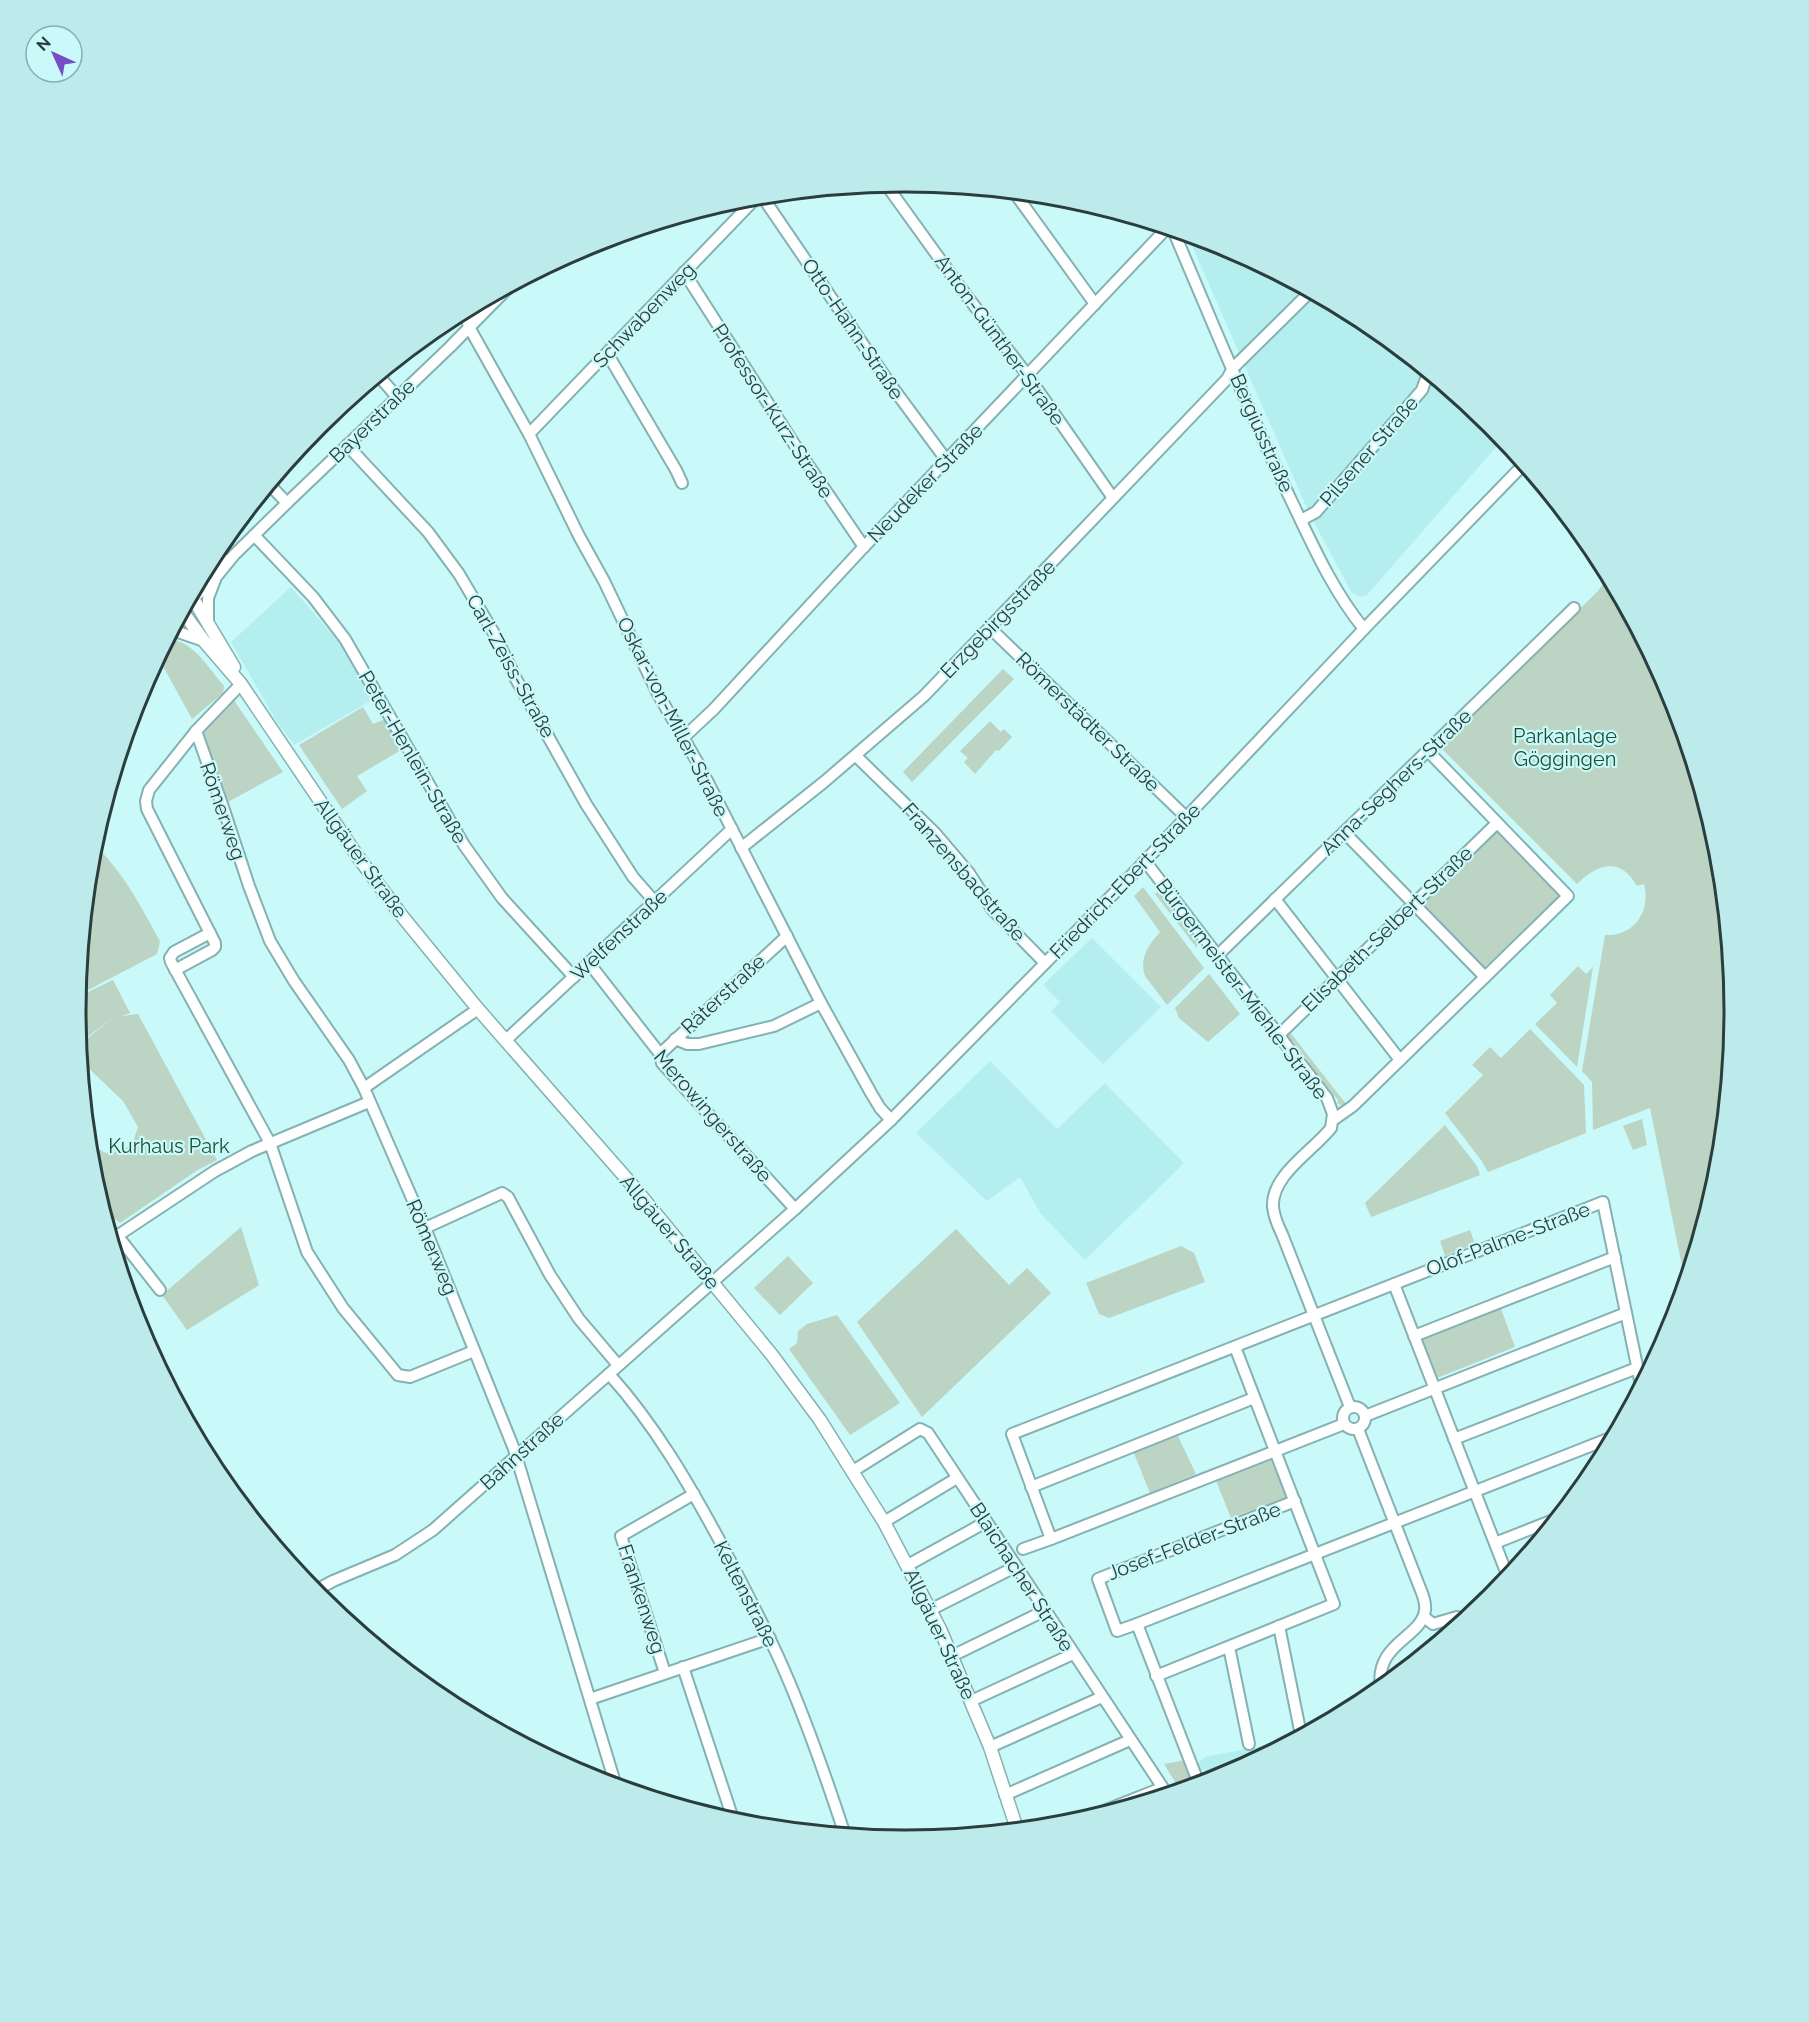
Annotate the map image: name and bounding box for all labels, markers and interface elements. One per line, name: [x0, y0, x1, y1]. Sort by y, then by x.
north arrow: [24, 24, 84, 84]
text: N: [33, 33, 55, 55]
street label: Anton-Günther-Straße: [930, 250, 1070, 430]
street label: Otto-Hahn-Straße: [797, 254, 909, 404]
street label: Schwabenweg: [588, 257, 700, 373]
street label: Professor-Kurz-Straße: [708, 319, 839, 503]
street label: Bergiusstraße: [1225, 370, 1299, 496]
street label: Bayerstraße: [324, 374, 420, 468]
street label: Pilsener Straße: [1315, 391, 1423, 511]
street label: Neudeker Straße: [862, 418, 988, 547]
street label: Erzgebirgsstraße: [935, 555, 1061, 683]
street label: Carl-Zeiss-Straße: [462, 590, 561, 742]
street label: Oskar-von-Miller-Straße: [612, 613, 734, 821]
street label: Römerstädter Straße: [1011, 647, 1165, 797]
street label: Peter-Henlein-Straße: [354, 666, 472, 848]
street label: Anna-Seghers-Straße: [1316, 704, 1477, 860]
park label: Parkanlage Göggingen: [1513, 724, 1617, 771]
street label: Römerweg: [195, 759, 251, 863]
street label: Allgäuer Straße: [309, 793, 413, 923]
street label: Franzensbadstraße: [897, 798, 1031, 946]
street label: Friedrich-Ebert-Straße: [1045, 798, 1206, 964]
street label: Elisabeth-Selbert-Straße: [1297, 841, 1478, 1017]
street label: Bürgermeister-Miehle-Straße: [1151, 874, 1333, 1104]
street label: Welfenstraße: [566, 884, 673, 986]
street label: Räterstraße: [676, 949, 770, 1039]
street label: Merowingerstraße: [649, 1045, 777, 1187]
park label: Kurhaus Park: [108, 1134, 230, 1158]
street label: Allgäuer Straße: [615, 1170, 725, 1294]
street label: Römerweg: [401, 1195, 463, 1299]
street label: Olof-Palme-Straße: [1423, 1197, 1593, 1281]
street label: Bahnstraße: [475, 1407, 569, 1495]
street label: Josef-Felder-Straße: [1104, 1497, 1284, 1585]
street label: Blaichacher Straße: [965, 1498, 1079, 1656]
street label: Keltenstraße: [709, 1537, 783, 1652]
street label: Frankenweg: [613, 1541, 671, 1657]
street label: Allgäuer Straße: [899, 1564, 981, 1704]

